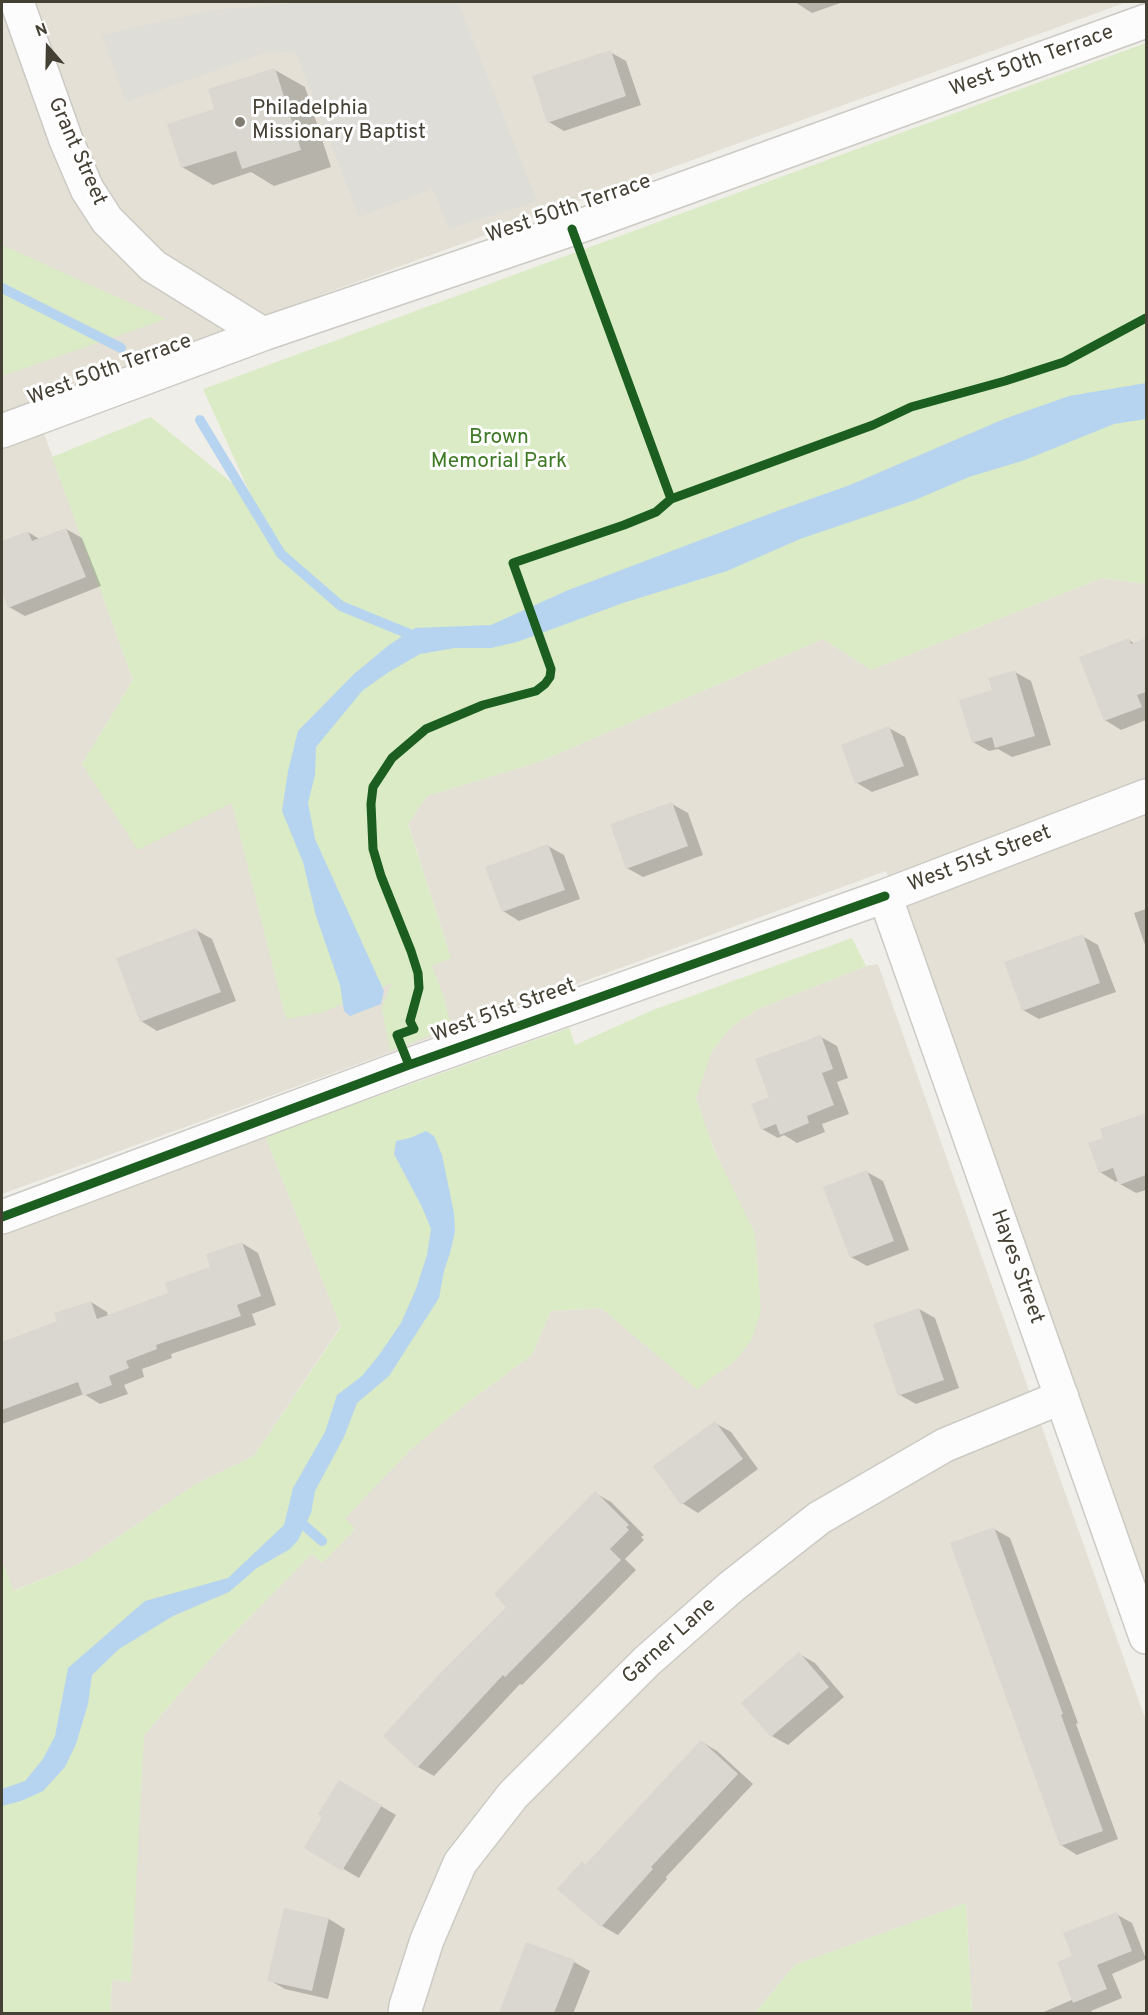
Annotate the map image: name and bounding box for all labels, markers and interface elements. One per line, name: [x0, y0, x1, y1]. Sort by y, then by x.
north arrow: [18, 18, 78, 78]
text: N: [33, 20, 51, 42]
street label: West 50th Terrace: [947, 21, 1117, 103]
street label: Grant Street: [41, 94, 111, 210]
place label: Philadelphia Missionary Baptist: [252, 97, 426, 147]
marker: Philadelphia Missionary Baptist: [233, 115, 247, 129]
street label: West 50th Terrace: [483, 170, 655, 250]
street label: West 50th Terrace: [25, 330, 195, 412]
park label: Brown Memorial Park: [431, 426, 567, 476]
street label: West 51st Street: [905, 821, 1055, 899]
street label: West 51st Street: [428, 974, 580, 1050]
street label: Hayes Street: [984, 1206, 1048, 1328]
street label: Garner Lane: [618, 1593, 722, 1691]

